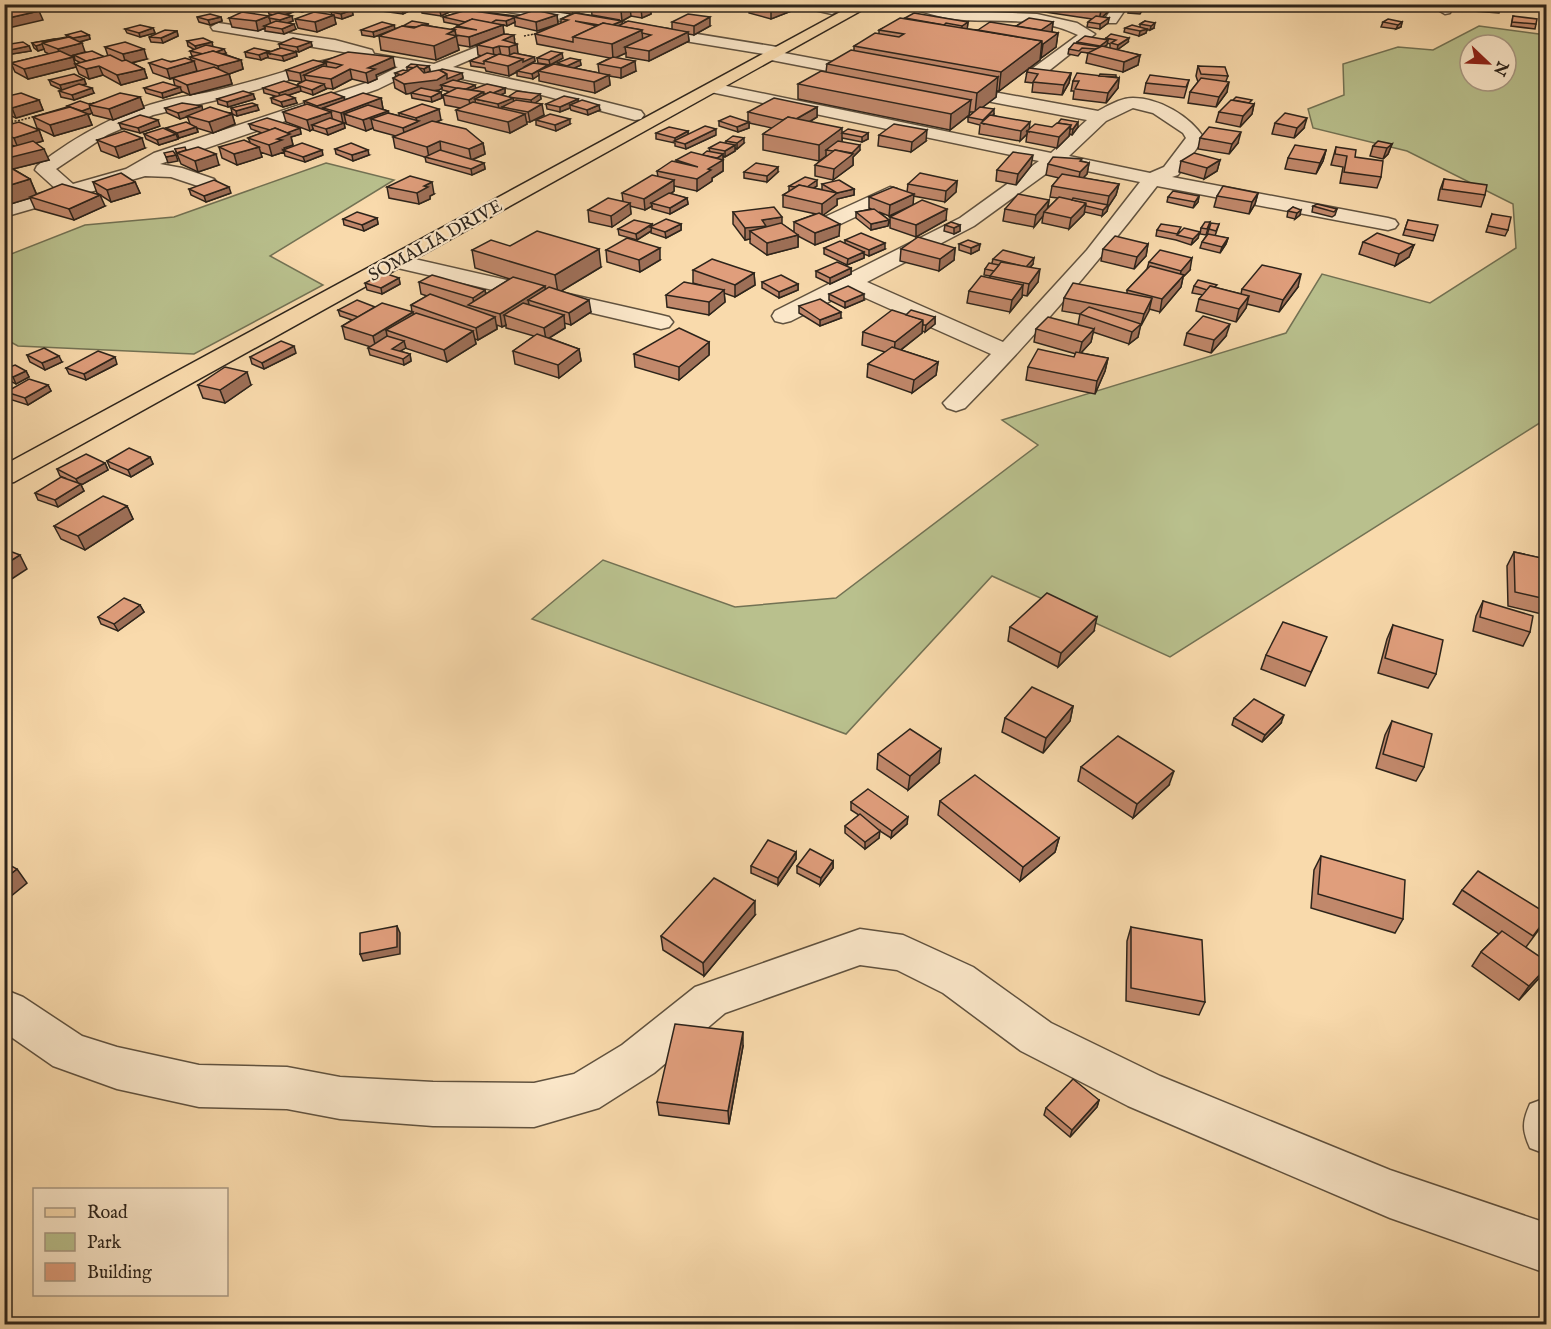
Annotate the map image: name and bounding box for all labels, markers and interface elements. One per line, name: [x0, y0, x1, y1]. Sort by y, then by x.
north arrow: [1458, 33, 1518, 93]
text: N: [1488, 57, 1512, 79]
street label: SOMALIA DRIVE: [365, 195, 507, 288]
legend: [33, 1188, 228, 1296]
text: Road: [87, 1202, 128, 1225]
text: Park: [87, 1232, 122, 1255]
text: Building: [87, 1262, 152, 1285]

